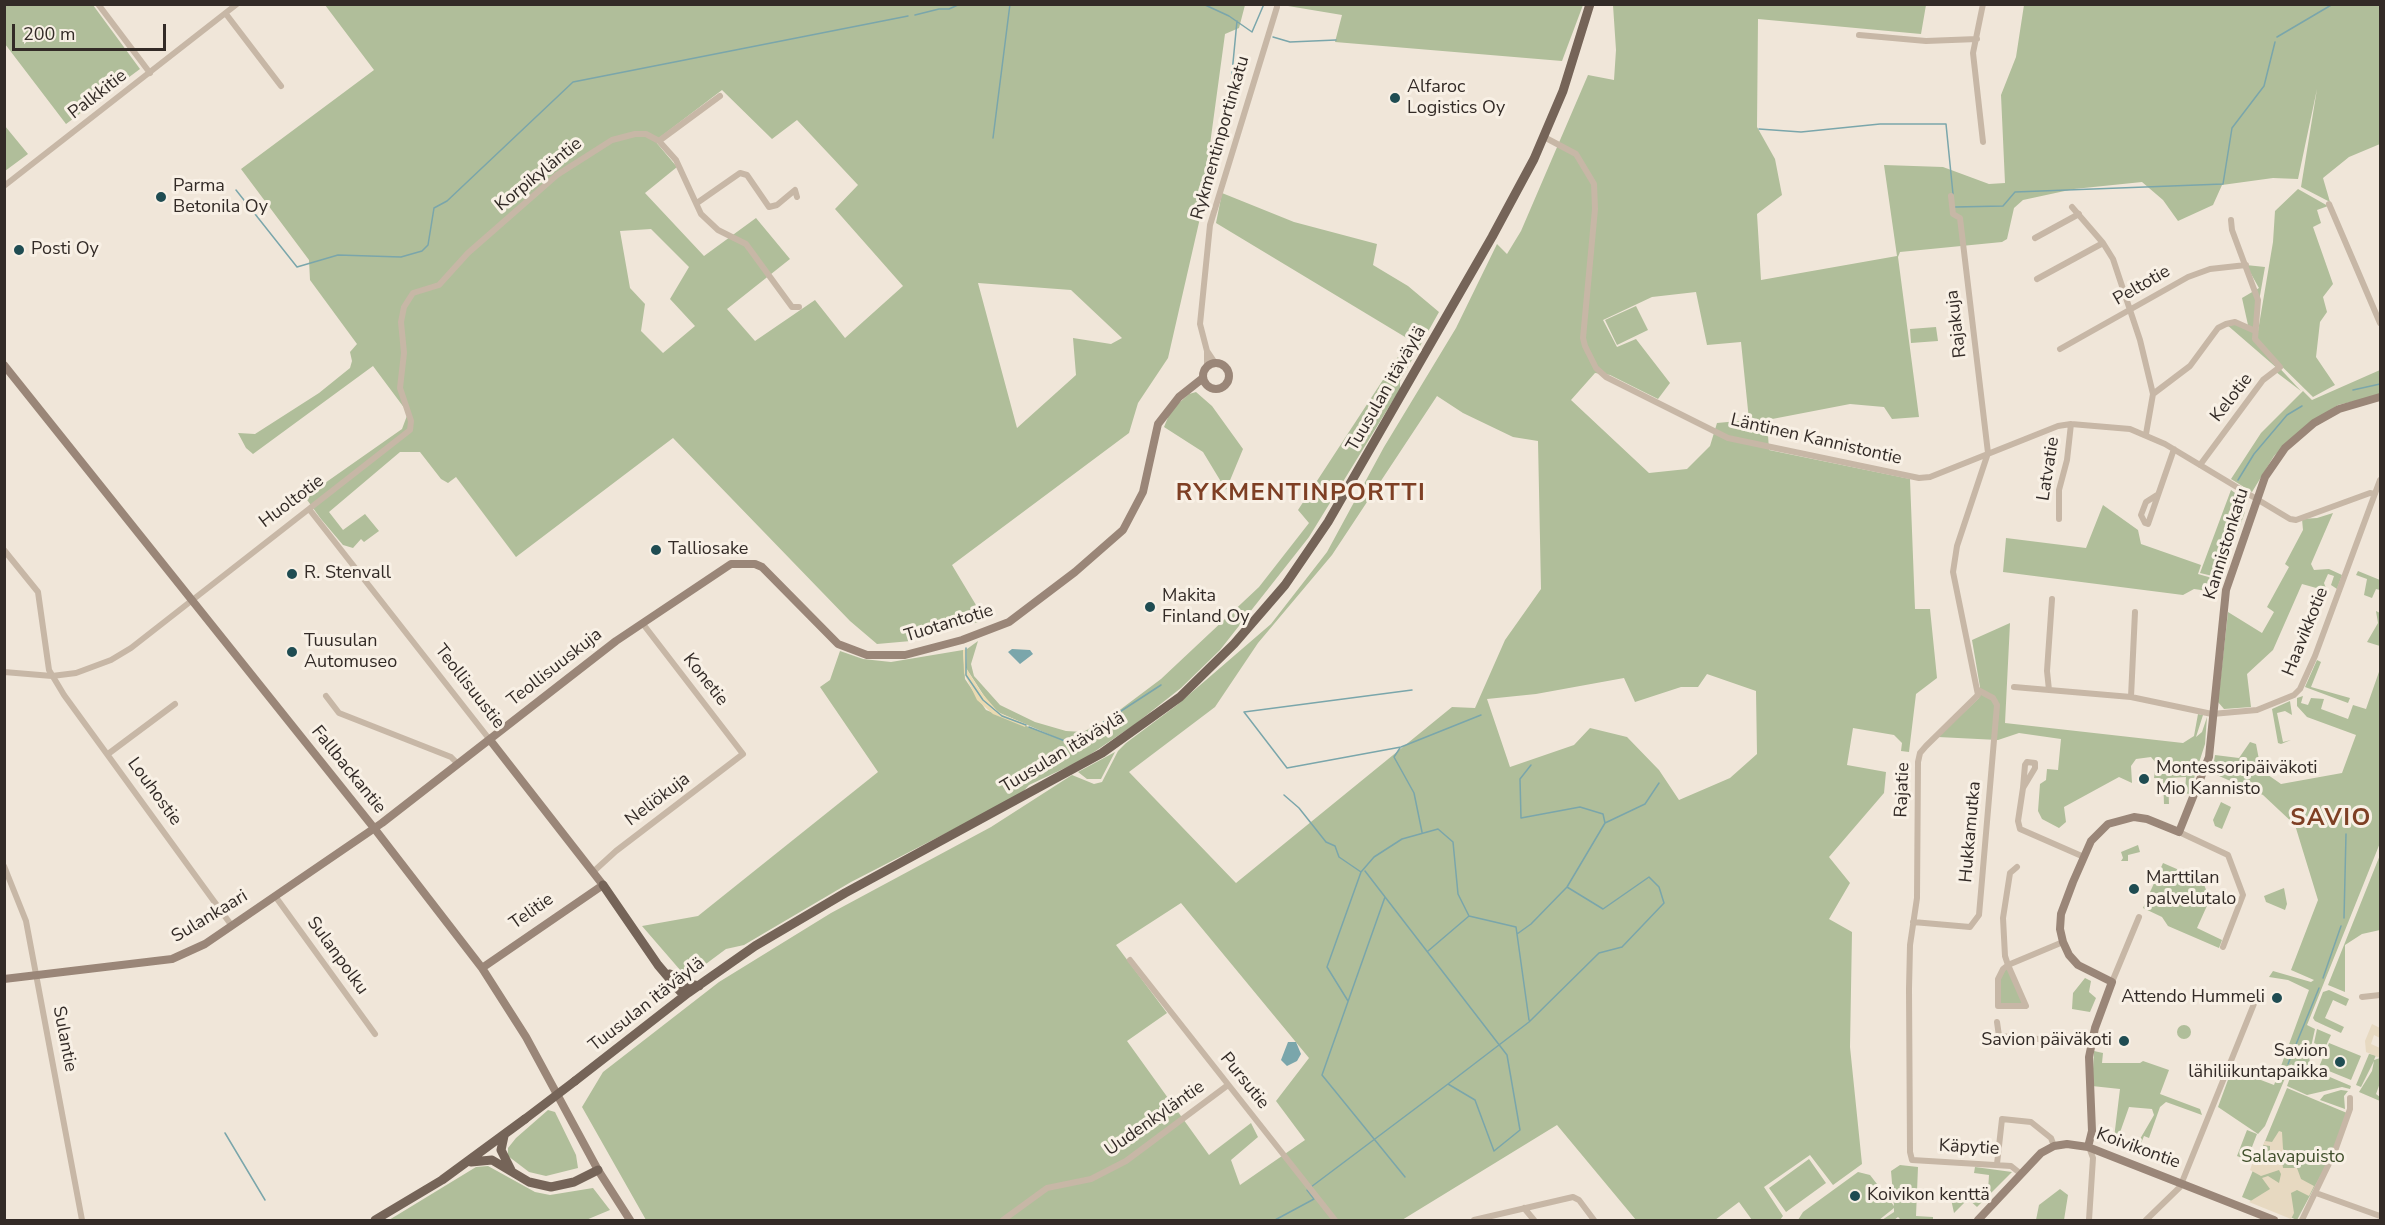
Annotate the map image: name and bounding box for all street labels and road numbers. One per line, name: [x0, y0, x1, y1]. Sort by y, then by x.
street label: Rykmentinportinkatu: [1187, 54, 1255, 222]
street label: Palkkitie: [65, 66, 131, 124]
street label: Korpikyläntie: [491, 133, 587, 217]
street label: Peltotie: [2110, 261, 2174, 311]
street label: Rajakuja: [1942, 289, 1972, 359]
street label: Tuusulan itäväylä: [1342, 323, 1432, 455]
street label: Kelotie: [2206, 369, 2258, 427]
street label: Läntinen Kannistontie: [1728, 410, 1904, 470]
street label: Latvatie: [2033, 436, 2065, 502]
street label: Huoltotie: [255, 471, 329, 533]
street label: Kannistonkatu: [2200, 486, 2254, 602]
street label: Haavikkotie: [2278, 584, 2334, 680]
street label: Tuotantotie: [902, 600, 996, 648]
street label: Teollisuuskuja: [503, 624, 607, 712]
street label: Teollisuustie: [429, 640, 509, 734]
street label: Konetie: [678, 649, 732, 711]
street label: Tuusulan itäväylä: [997, 707, 1129, 799]
street label: Fallbackantie: [306, 722, 390, 818]
street label: Louhostie: [122, 754, 186, 830]
street label: Rajatie: [1891, 762, 1915, 818]
street label: Neliökuja: [621, 769, 695, 831]
street label: Hukkamutka: [1956, 781, 1986, 883]
street label: Sulankaari: [168, 886, 252, 948]
street label: Telitie: [506, 889, 558, 935]
street label: Sulanpolku: [301, 913, 373, 999]
street label: Tuusulan itäväylä: [585, 953, 709, 1057]
street label: Sulantie: [47, 1004, 81, 1074]
street label: Pursutie: [1215, 1048, 1273, 1114]
street label: Uudenkyläntie: [1101, 1077, 1209, 1161]
street label: Koivikontie: [2093, 1124, 2183, 1174]
street label: Käpytie: [1938, 1136, 2000, 1160]

